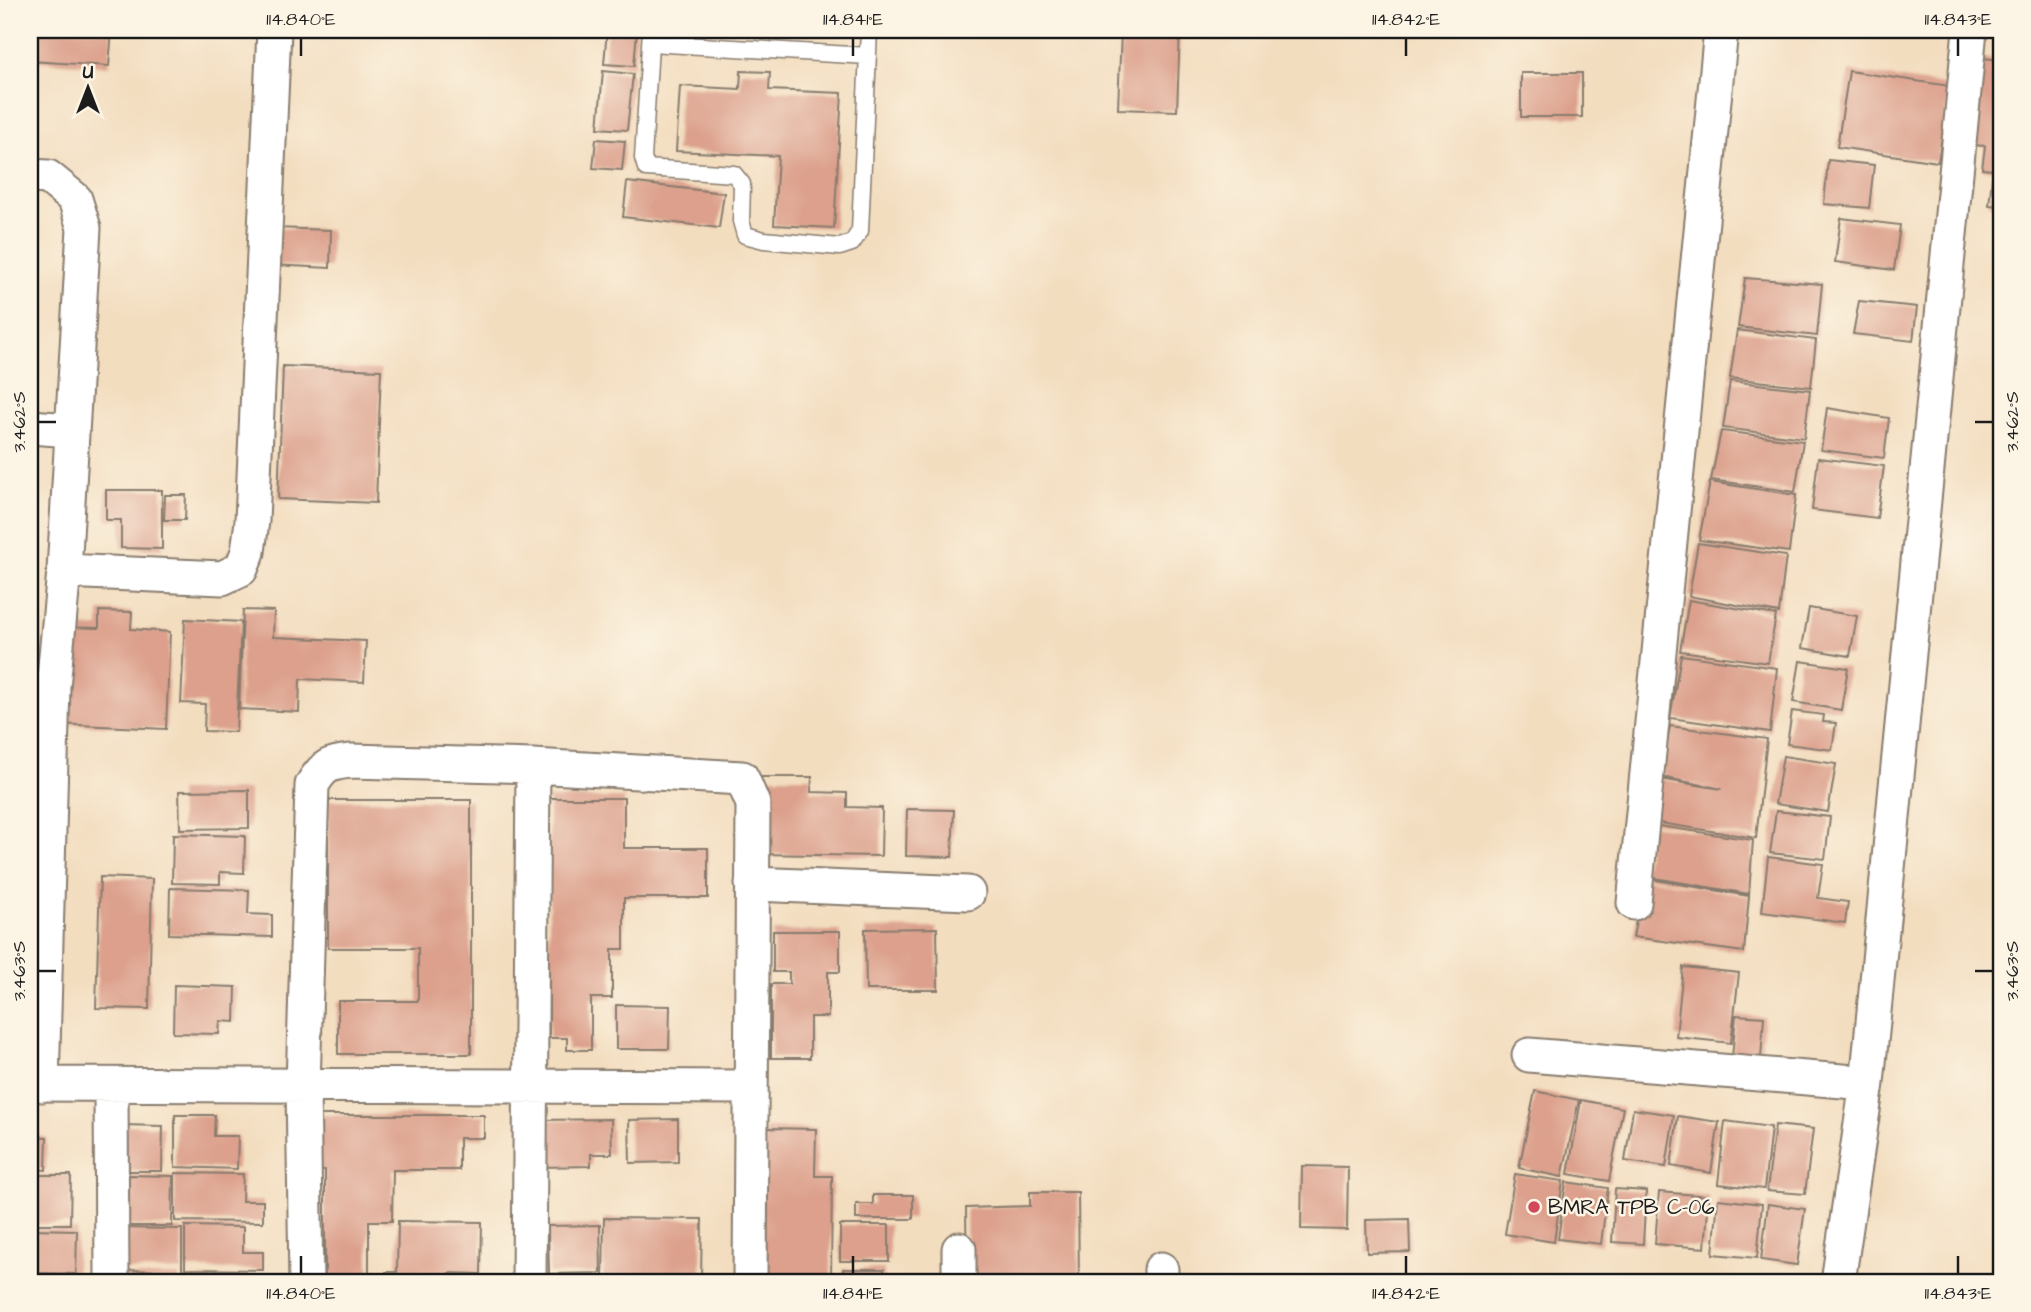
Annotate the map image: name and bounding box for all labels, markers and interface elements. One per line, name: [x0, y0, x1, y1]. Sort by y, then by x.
text: 114.840°E: [266, 7, 336, 32]
text: 114.841°E: [823, 7, 883, 32]
text: 114.842°E: [1372, 7, 1440, 32]
text: 114.843°E: [1924, 7, 1992, 32]
north arrow: [52, 52, 122, 122]
text: U: [83, 59, 94, 86]
text: 3.462°S: [7, 391, 32, 453]
text: 3.462°S: [2000, 391, 2025, 453]
text: 3.463°S: [7, 941, 32, 1001]
text: 3.463°S: [2000, 941, 2025, 1001]
place label: BMRA TPB C-06: [1548, 1193, 1715, 1222]
marker: BMRA TPB C-06: [1526, 1199, 1542, 1215]
text: 114.840°E: [266, 1281, 336, 1306]
text: 114.841°E: [823, 1281, 883, 1306]
text: 114.842°E: [1372, 1281, 1440, 1306]
text: 114.843°E: [1924, 1281, 1992, 1306]

